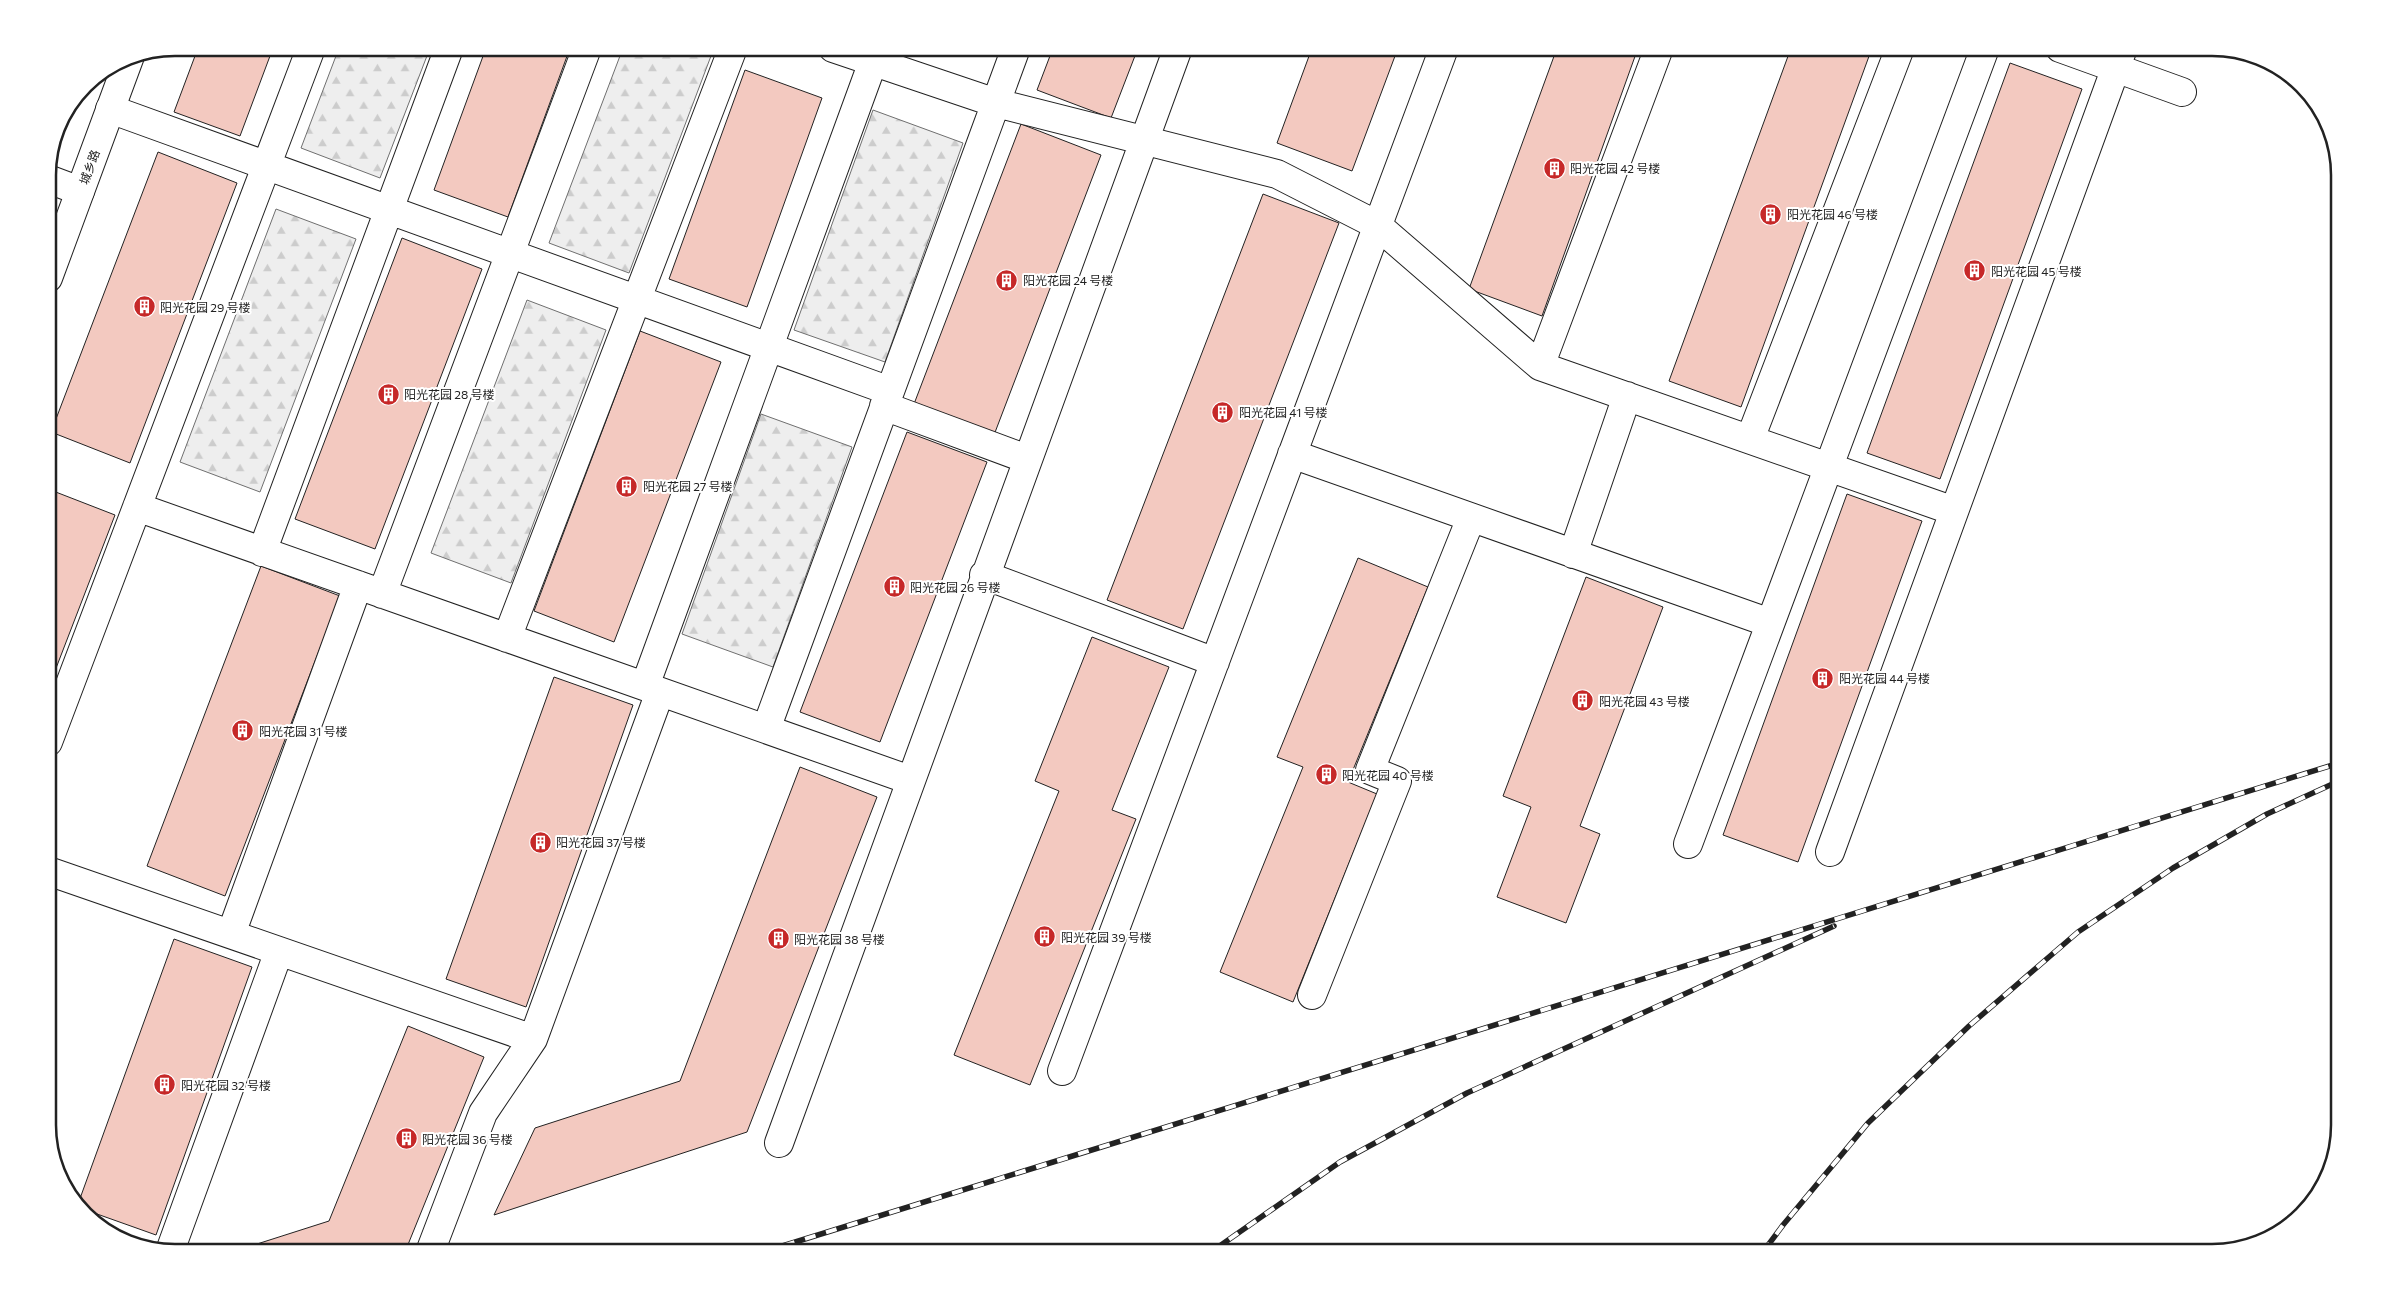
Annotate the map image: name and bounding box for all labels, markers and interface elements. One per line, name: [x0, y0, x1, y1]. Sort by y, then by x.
street label: 城乡路: [76, 148, 102, 186]
building icon: 阳光花园 42 号楼: [1542, 156, 1566, 180]
place label: 阳光花园 42 号楼: [1570, 161, 1660, 175]
building icon: 阳光花园 46 号楼: [1759, 202, 1783, 226]
place label: 阳光花园 46 号楼: [1787, 207, 1878, 221]
building icon: 阳光花园 45 号楼: [1963, 259, 1987, 283]
place label: 阳光花园 45 号楼: [1991, 264, 2082, 278]
building icon: 阳光花园 24 号楼: [995, 268, 1019, 292]
place label: 阳光花园 24 号楼: [1023, 273, 1113, 287]
building icon: 阳光花园 29 号楼: [132, 295, 156, 319]
place label: 阳光花园 29 号楼: [160, 300, 251, 314]
building icon: 阳光花园 28 号楼: [376, 382, 400, 406]
place label: 阳光花园 28 号楼: [404, 387, 495, 401]
building icon: 阳光花园 41 号楼: [1211, 400, 1235, 424]
place label: 阳光花园 41 号楼: [1239, 405, 1328, 419]
building icon: 阳光花园 27 号楼: [615, 474, 639, 498]
place label: 阳光花园 27 号楼: [643, 479, 733, 493]
building icon: 阳光花园 26 号楼: [882, 575, 906, 599]
place label: 阳光花园 26 号楼: [910, 580, 1001, 594]
building icon: 阳光花园 44 号楼: [1811, 666, 1835, 690]
place label: 阳光花园 44 号楼: [1839, 671, 1930, 685]
building icon: 阳光花园 43 号楼: [1571, 689, 1595, 713]
place label: 阳光花园 43 号楼: [1599, 694, 1690, 708]
building icon: 阳光花园 31 号楼: [231, 719, 255, 743]
place label: 阳光花园 31 号楼: [259, 724, 348, 738]
building icon: 阳光花园 40 号楼: [1314, 763, 1338, 787]
place label: 阳光花园 40 号楼: [1342, 768, 1434, 782]
building icon: 阳光花园 37 号楼: [528, 830, 552, 854]
place label: 阳光花园 37 号楼: [556, 835, 646, 849]
building icon: 阳光花园 39 号楼: [1033, 925, 1057, 949]
building icon: 阳光花园 38 号楼: [766, 927, 790, 951]
place label: 阳光花园 39 号楼: [1061, 930, 1152, 944]
place label: 阳光花园 38 号楼: [794, 932, 885, 946]
building icon: 阳光花园 32 号楼: [153, 1073, 177, 1097]
place label: 阳光花园 32 号楼: [181, 1078, 271, 1092]
building icon: 阳光花园 36 号楼: [394, 1127, 418, 1151]
place label: 阳光花园 36 号楼: [422, 1132, 513, 1146]

